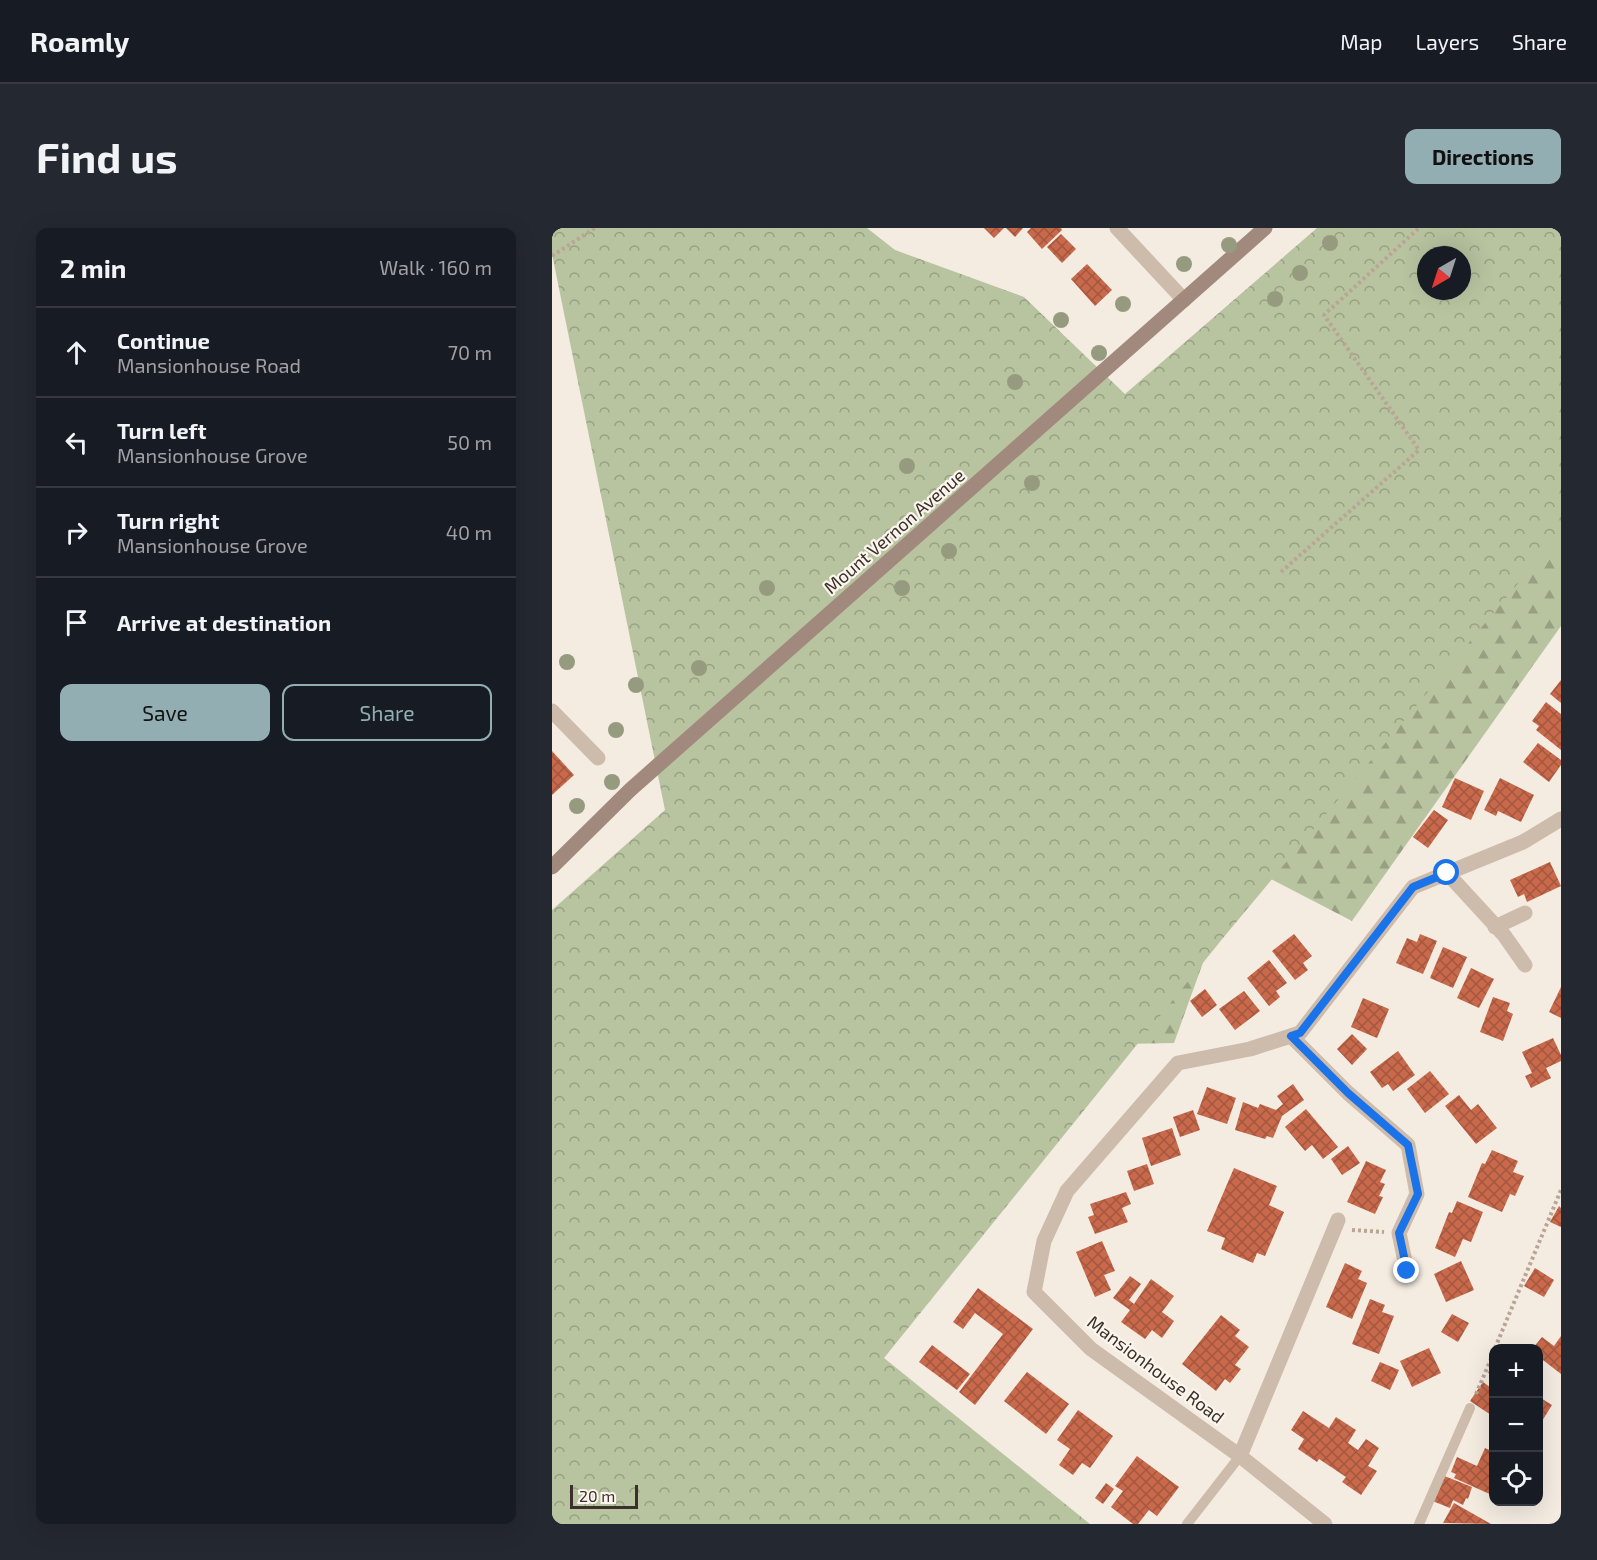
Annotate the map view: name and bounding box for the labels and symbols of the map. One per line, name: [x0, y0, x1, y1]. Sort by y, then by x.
north arrow: [1417, 246, 1471, 300]
street label: Mount Vernon Avenue: [819, 464, 969, 598]
route start: [1433, 859, 1459, 885]
route end: [1393, 1257, 1419, 1283]
street label: Mansionhouse Road: [1083, 1310, 1229, 1428]
scale bar: [570, 1482, 638, 1510]

